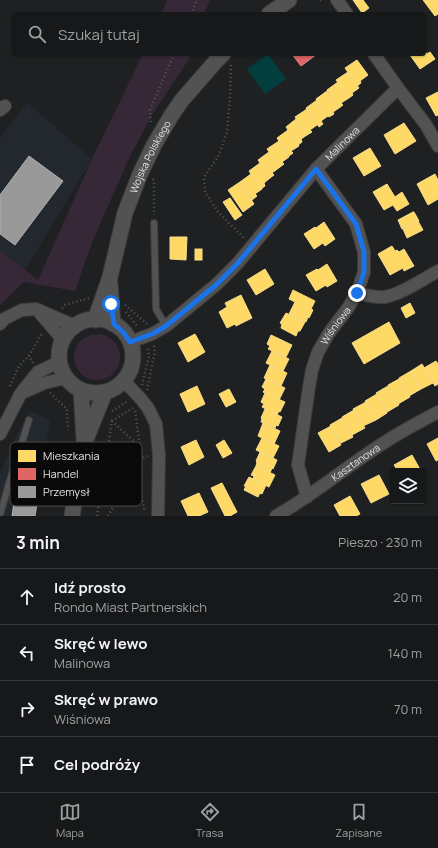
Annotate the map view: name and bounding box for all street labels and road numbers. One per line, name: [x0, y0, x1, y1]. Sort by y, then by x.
street label: Wojska Polskiego: [126, 118, 174, 195]
street label: Malinowa: [322, 123, 362, 163]
street label: Wiśniowa: [317, 304, 354, 347]
street label: Kasztanowa: [328, 440, 382, 484]

